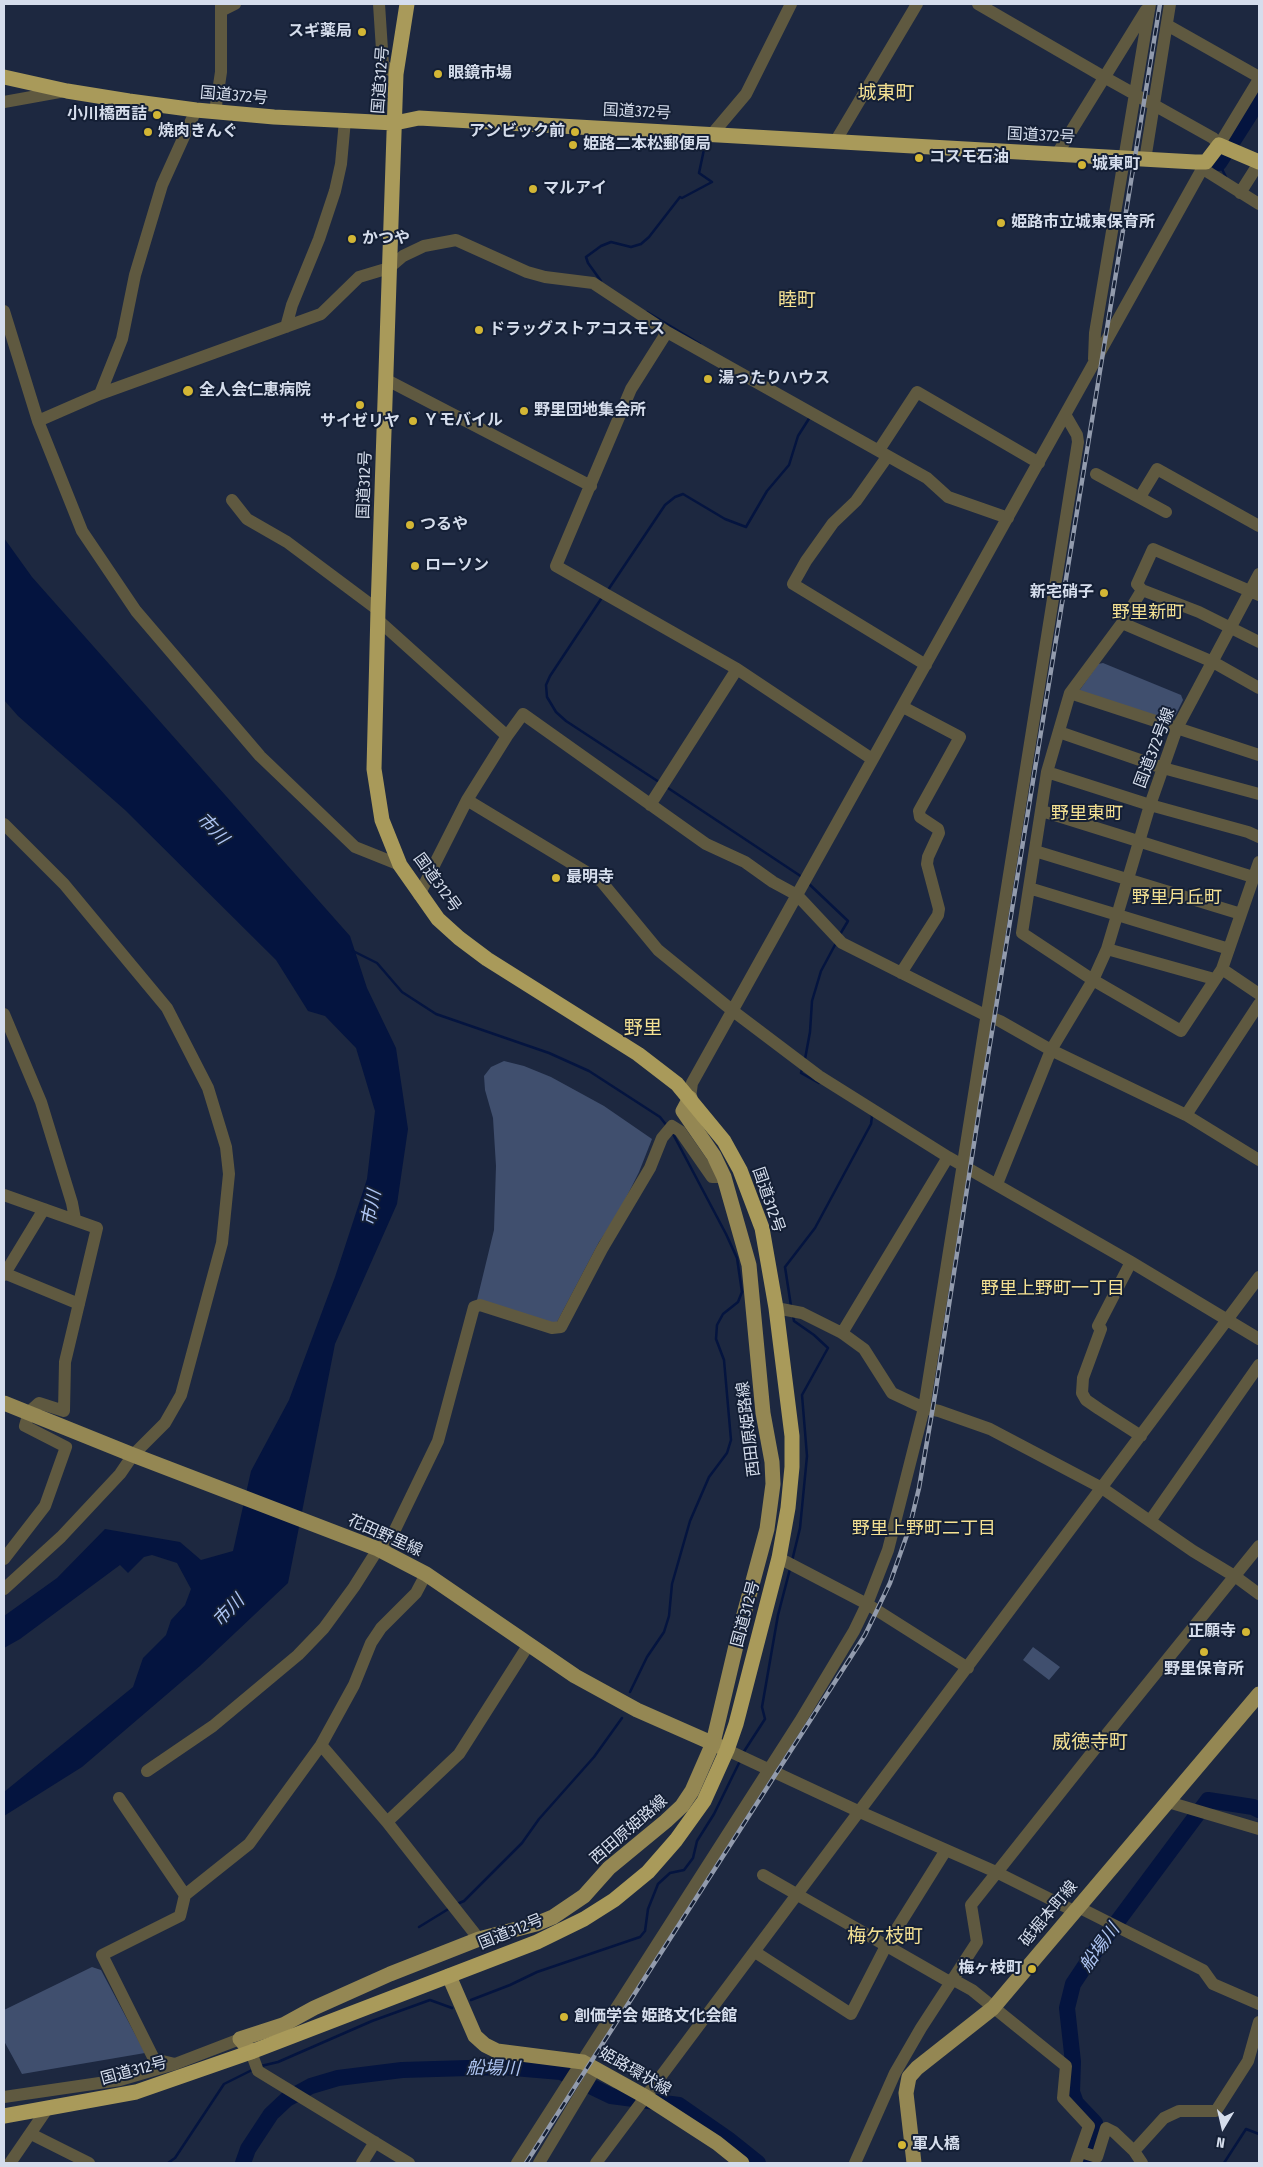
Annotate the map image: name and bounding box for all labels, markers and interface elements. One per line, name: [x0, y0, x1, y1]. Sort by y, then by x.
place label: スギ薬局: [288, 22, 352, 42]
marker: スギ薬局: [356, 26, 368, 38]
street label: 国道312号: [369, 45, 393, 115]
place label: 眼鏡市場: [448, 64, 512, 84]
marker: 眼鏡市場: [432, 68, 444, 80]
street label: 国道372号: [199, 83, 269, 109]
district label: 城東町: [858, 83, 914, 105]
street label: 国道372号: [602, 101, 672, 123]
place label: 小川橋西詰: [67, 105, 147, 125]
marker: 小川橋西詰: [151, 109, 163, 121]
place label: 焼肉きんぐ: [158, 122, 238, 142]
place label: アンビック前: [469, 122, 565, 142]
street label: 国道372号: [1006, 125, 1076, 147]
marker: 焼肉きんぐ: [142, 126, 154, 138]
marker: アンビック前: [569, 126, 581, 138]
place label: 姫路二本松郵便局: [583, 135, 711, 155]
marker: 姫路二本松郵便局: [567, 139, 579, 151]
place label: コスモ石油: [929, 148, 1009, 168]
marker: コスモ石油: [913, 152, 925, 164]
place label: 城東町: [1092, 155, 1140, 175]
marker: 城東町: [1076, 159, 1088, 171]
place label: マルアイ: [543, 179, 607, 199]
marker: マルアイ: [527, 183, 539, 195]
place label: 姫路市立城東保育所: [1011, 213, 1155, 233]
marker: 姫路市立城東保育所: [995, 217, 1007, 229]
place label: かつや: [362, 229, 410, 249]
marker: かつや: [346, 233, 358, 245]
district label: 睦町: [778, 290, 816, 312]
place label: ドラッグストアコスモス: [489, 320, 665, 340]
marker: ドラッグストアコスモス: [473, 324, 485, 336]
place label: 湯ったりハウス: [718, 369, 830, 389]
marker: 湯ったりハウス: [702, 373, 714, 385]
place label: 全人会仁恵病院: [199, 381, 311, 401]
marker: 全人会仁恵病院: [181, 384, 195, 398]
marker: サイゼリヤ: [354, 399, 366, 411]
place label: 野里団地集会所: [534, 401, 646, 421]
marker: 野里団地集会所: [518, 405, 530, 417]
place label: Ｙモバイル: [423, 411, 503, 431]
place label: サイゼリヤ: [320, 412, 400, 432]
marker: Ｙモバイル: [407, 415, 419, 427]
street label: 国道312号: [354, 451, 376, 519]
place label: つるや: [420, 515, 468, 535]
marker: つるや: [404, 519, 416, 531]
place label: ローソン: [425, 556, 489, 576]
marker: ローソン: [409, 560, 421, 572]
place label: 新宅硝子: [1030, 583, 1094, 603]
marker: 新宅硝子: [1098, 587, 1110, 599]
district label: 野里新町: [1112, 602, 1184, 624]
street label: 国道372号線: [1131, 705, 1179, 791]
district label: 野里東町: [1051, 803, 1123, 825]
water label: 市川: [192, 809, 232, 849]
street label: 国道312号: [409, 850, 465, 916]
place label: 最明寺: [566, 868, 614, 888]
marker: 最明寺: [550, 872, 562, 884]
district label: 野里月丘町: [1132, 887, 1222, 909]
district label: 野里: [624, 1018, 662, 1040]
street label: 国道312号: [748, 1165, 788, 1235]
water label: 市川: [358, 1188, 386, 1228]
district label: 野里上野町一丁目: [981, 1278, 1125, 1300]
street label: 西田原姫路線: [734, 1380, 764, 1478]
street label: 花田野里線: [345, 1511, 425, 1561]
district label: 野里上野町二丁目: [852, 1518, 996, 1540]
street label: 国道312号: [728, 1579, 764, 1649]
water label: 市川: [209, 1591, 249, 1631]
place label: 正願寺: [1188, 1622, 1236, 1642]
marker: 正願寺: [1240, 1626, 1252, 1638]
marker: 野里保育所: [1198, 1646, 1210, 1658]
place label: 野里保育所: [1164, 1660, 1244, 1680]
district label: 威徳寺町: [1052, 1732, 1128, 1754]
street label: 西田原姫路線: [586, 1791, 672, 1869]
street label: 砥堀本町線: [1016, 1877, 1082, 1951]
street label: 国道312号: [476, 1910, 546, 1954]
water label: 船場川: [1075, 1920, 1125, 1976]
district label: 梅ケ枝町: [847, 1926, 923, 1948]
place label: 梅ヶ枝町: [958, 1959, 1022, 1979]
marker: 梅ヶ枝町: [1026, 1963, 1038, 1975]
place label: 創価学会 姫路文化会館: [574, 2007, 737, 2027]
marker: 創価学会 姫路文化会館: [558, 2011, 570, 2023]
street label: 姫路環状線: [596, 2044, 674, 2100]
street label: 国道312号: [99, 2053, 169, 2089]
water label: 船場川: [466, 2058, 520, 2080]
north arrow: [1198, 2102, 1248, 2152]
text: N: [1215, 2133, 1226, 2151]
place label: 軍人橋: [912, 2135, 960, 2155]
marker: 軍人橋: [896, 2139, 908, 2151]

